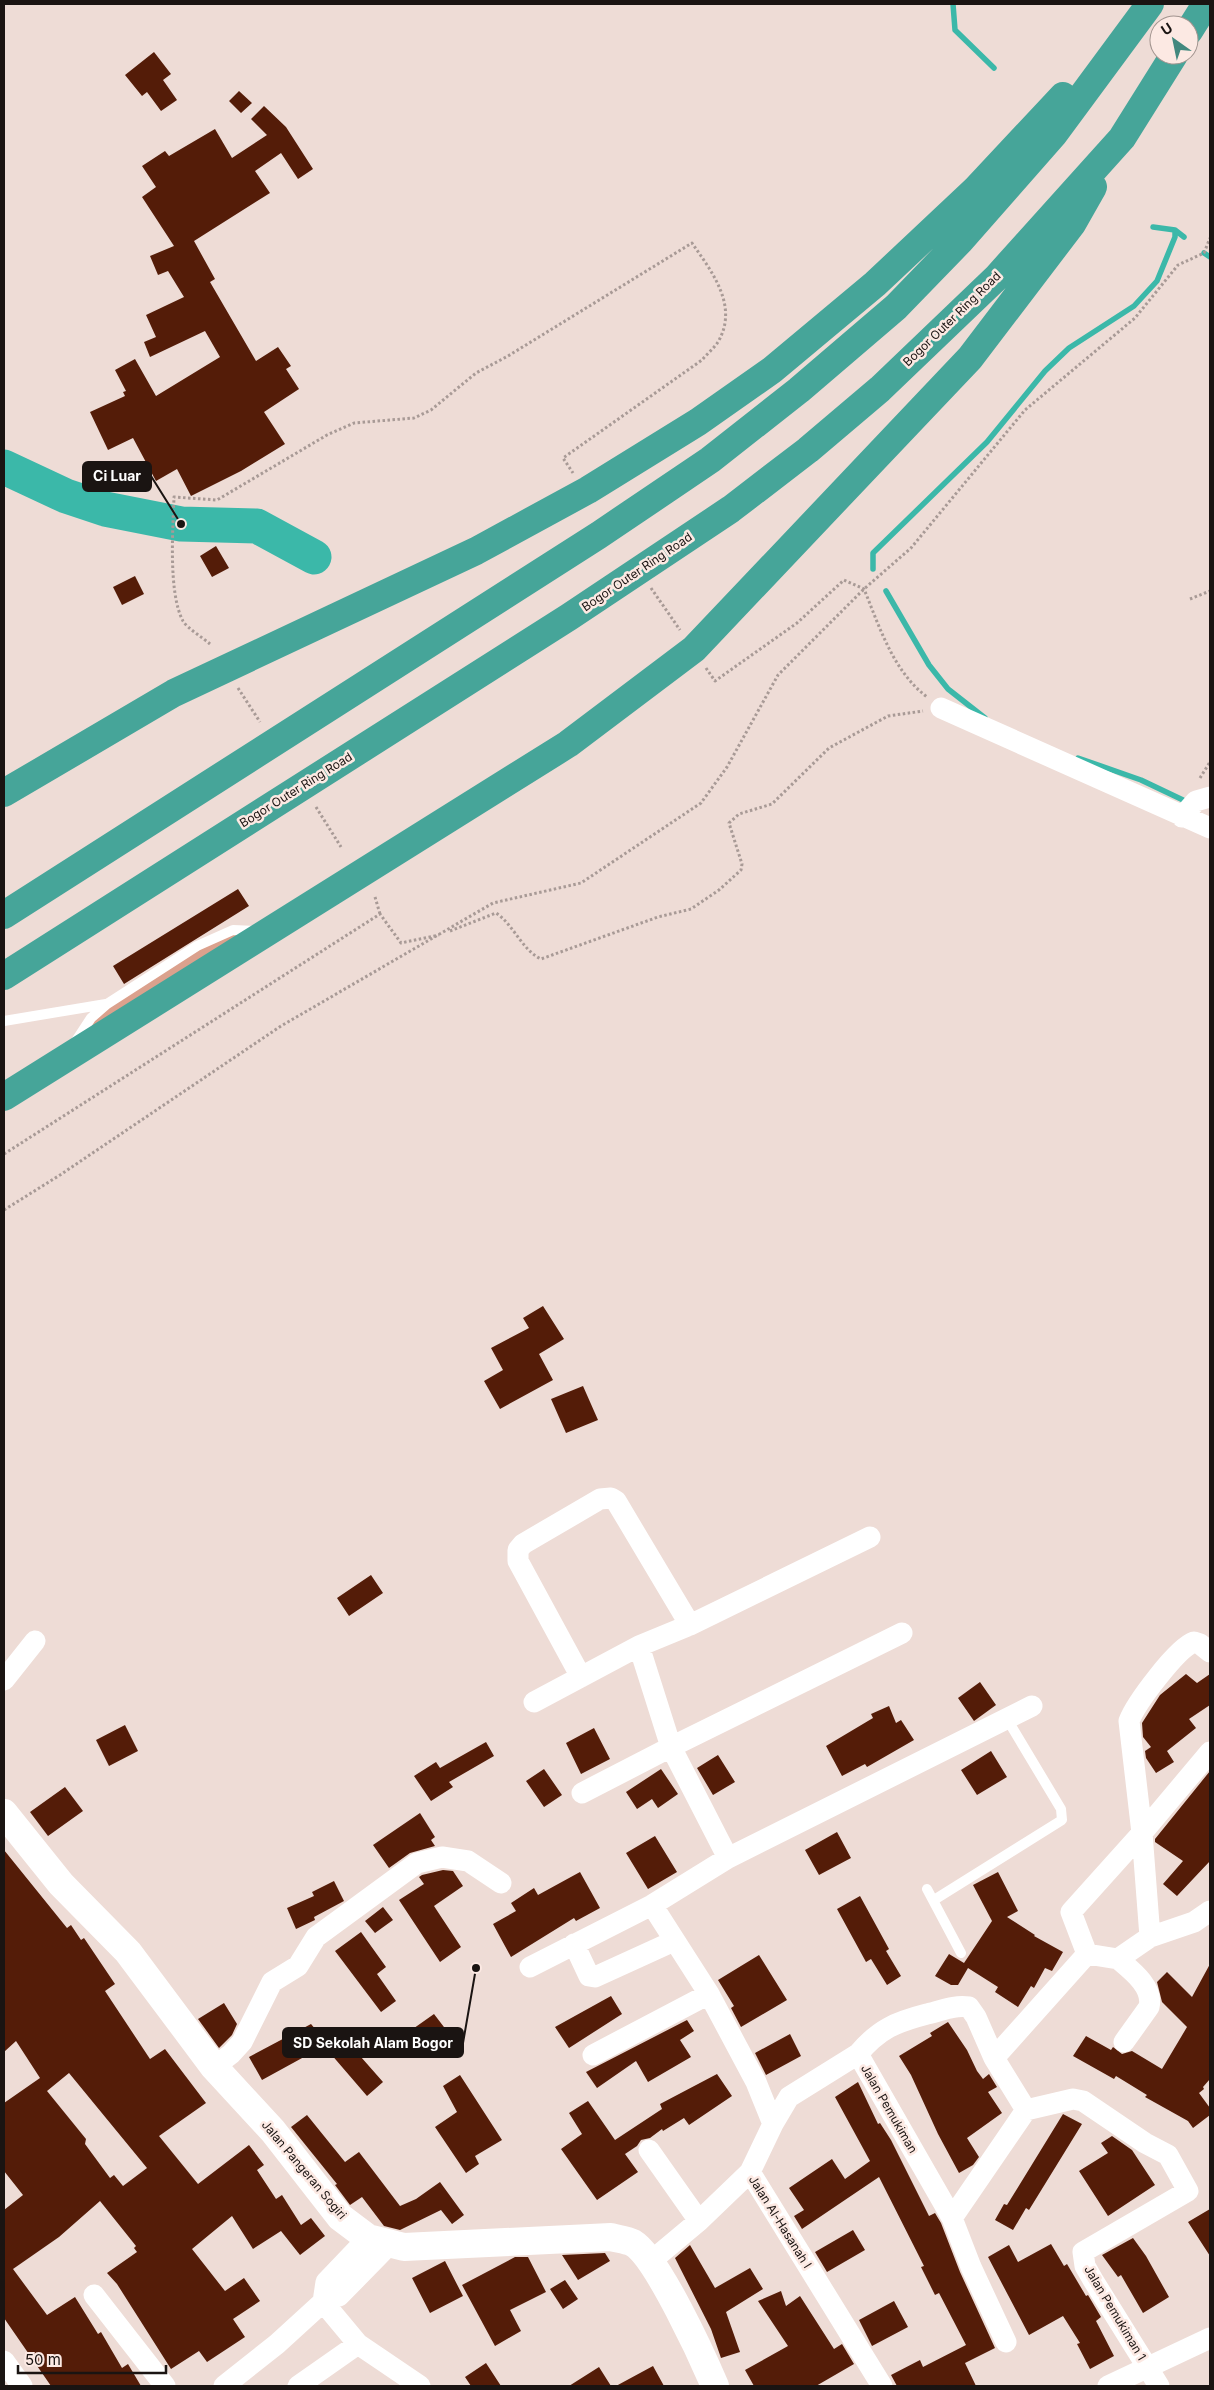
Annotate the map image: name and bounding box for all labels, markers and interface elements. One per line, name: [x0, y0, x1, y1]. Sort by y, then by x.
north arrow: [1149, 15, 1199, 65]
text: U: [1158, 19, 1176, 39]
street label: Bogor Outer Ring Road: [900, 268, 1004, 369]
callout: Ci Luar: [83, 462, 151, 491]
text: Ci Luar: [93, 467, 141, 484]
street label: Bogor Outer Ring Road: [579, 529, 695, 614]
street label: Bogor Outer Ring Road: [237, 749, 355, 830]
callout: SD Sekolah Alam Bogor: [283, 2028, 463, 2057]
text: SD Sekolah Alam Bogor: [293, 2034, 453, 2051]
street label: Jalan Pemukiman: [858, 2062, 921, 2156]
street label: Jalan Pangeran Sogiri: [259, 2117, 350, 2222]
street label: Jalan Al-Hasanah I: [746, 2173, 815, 2271]
street label: Jalan Pemukiman 1: [1081, 2263, 1150, 2363]
scale bar: [18, 2342, 165, 2374]
text: 50 m: [25, 2350, 61, 2369]

